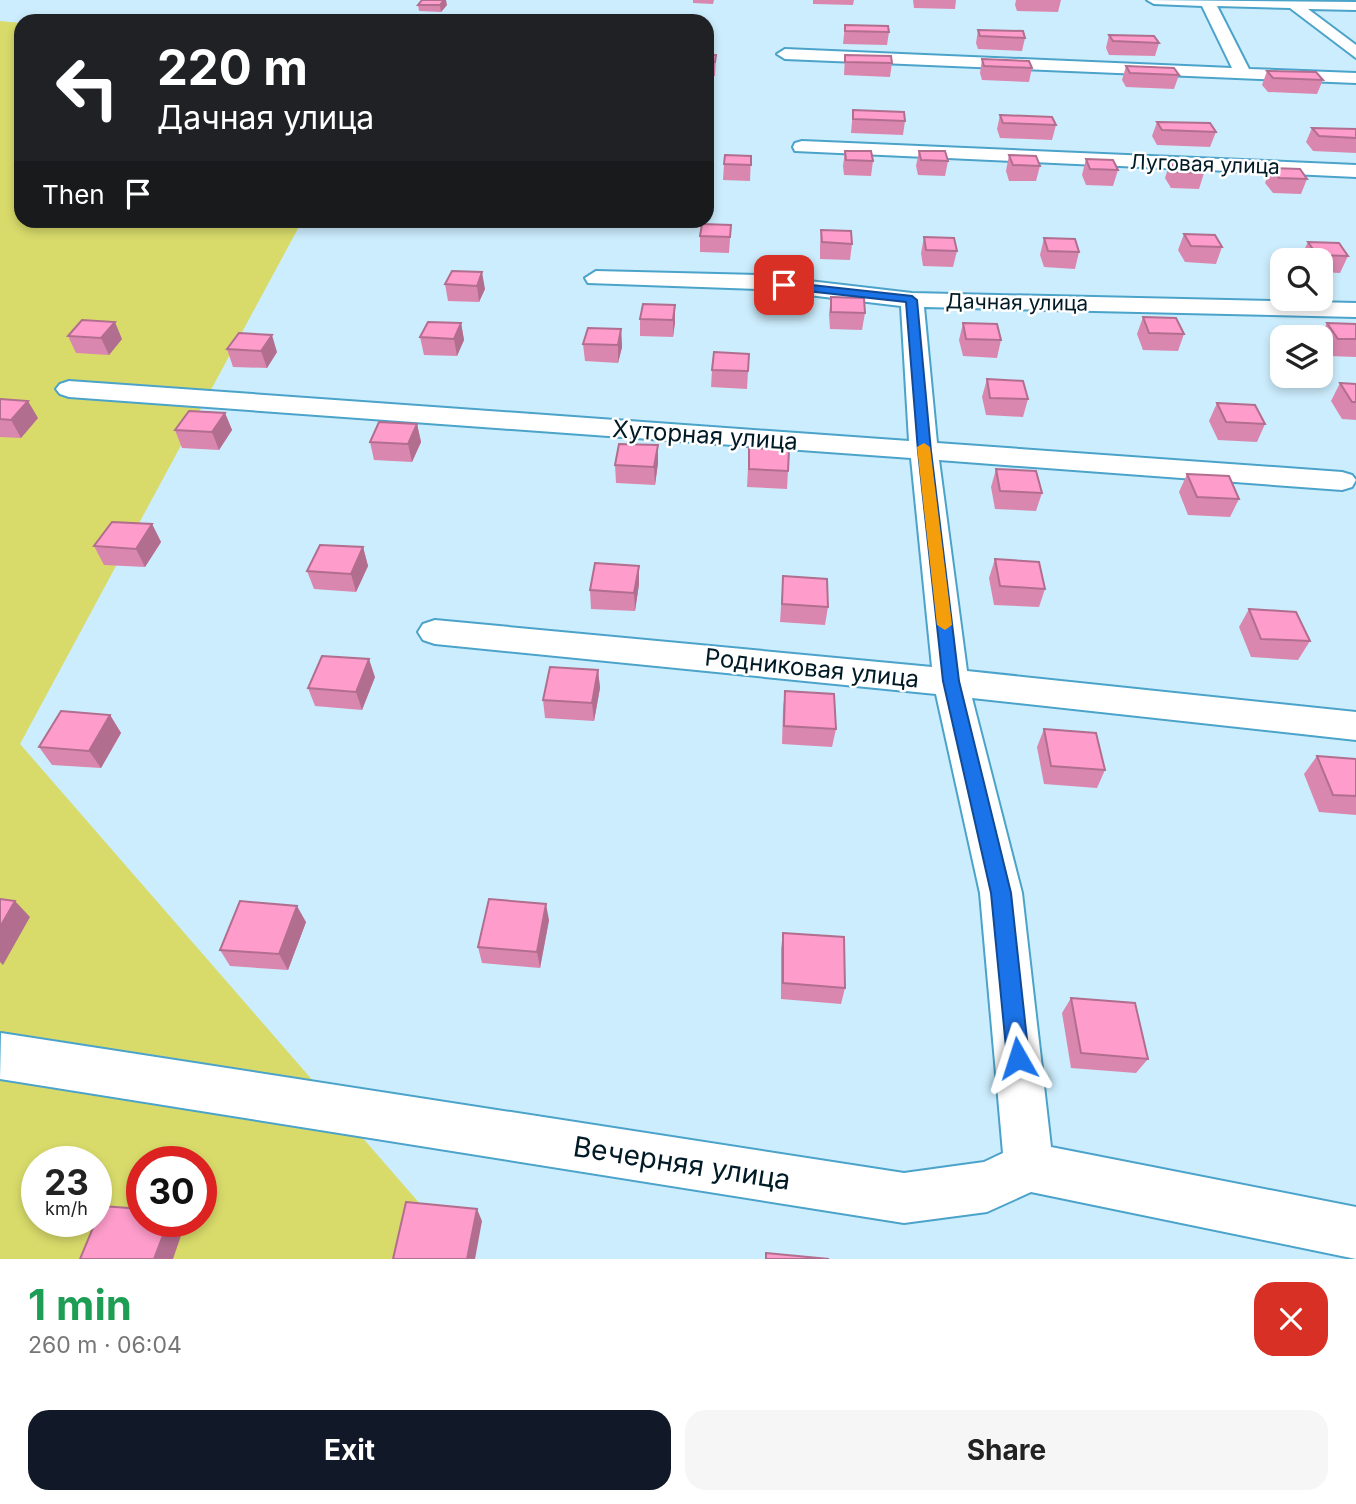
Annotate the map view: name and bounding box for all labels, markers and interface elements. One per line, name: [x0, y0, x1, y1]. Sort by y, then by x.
text: 220 m: [157, 38, 308, 97]
icon: left: [42, 42, 133, 133]
text: Дачная улица: [157, 98, 374, 137]
street label: Луговая улица: [1130, 149, 1280, 179]
icon: arrive: [119, 175, 157, 213]
text: Then: [42, 179, 105, 210]
map controls: [1270, 248, 1333, 388]
button: search: [1270, 248, 1333, 311]
pin: [754, 255, 814, 315]
icon: arrive: [765, 266, 803, 304]
street label: Дачная улица: [946, 288, 1088, 316]
button: layers: [1270, 325, 1333, 388]
street label: Хуторная улица: [611, 414, 799, 456]
street label: Родниковая улица: [703, 642, 921, 694]
position arrow: [981, 1021, 1055, 1095]
street label: Вечерняя улица: [571, 1129, 793, 1197]
speed limit sign: 30: [126, 1146, 217, 1237]
text: 23: [44, 1161, 89, 1203]
text: km/h: [45, 1198, 88, 1219]
text: 1 min: [28, 1279, 132, 1330]
button: close: [1254, 1282, 1328, 1356]
text: 260 m · 06:04: [28, 1331, 182, 1359]
button: Exit: [28, 1410, 671, 1490]
button: Share: [685, 1410, 1328, 1490]

